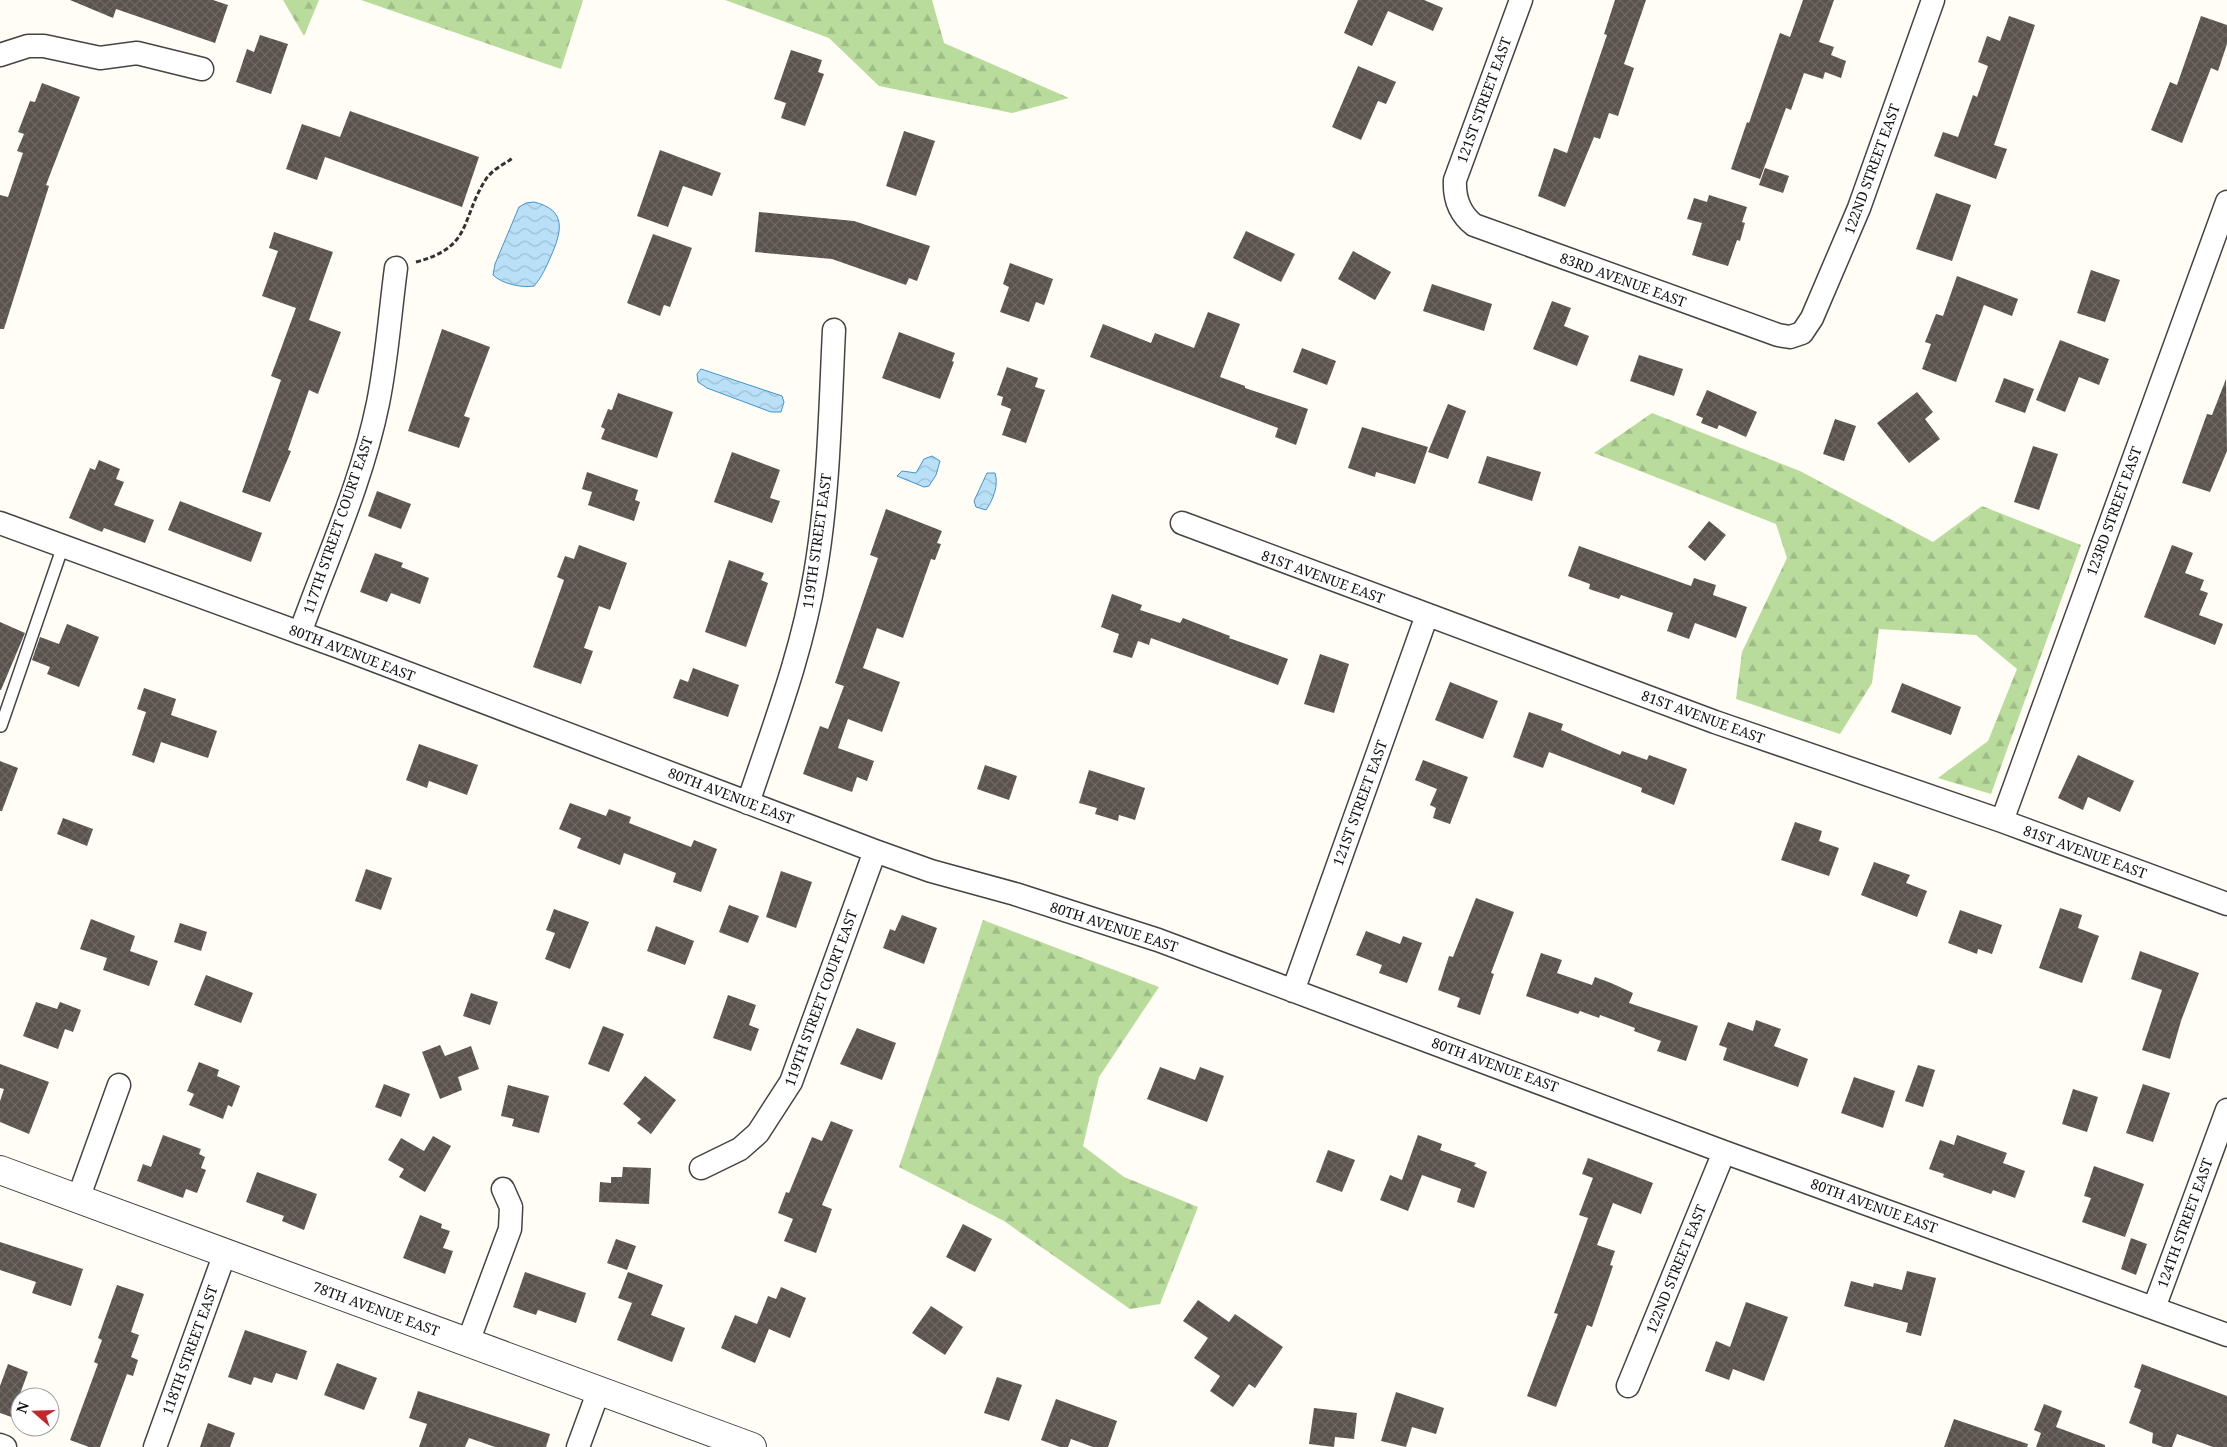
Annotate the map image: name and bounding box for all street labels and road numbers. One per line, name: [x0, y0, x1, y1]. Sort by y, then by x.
street label: 121ST STREET EAST: [1452, 34, 1515, 165]
street label: 122ND STREET EAST: [1839, 101, 1904, 237]
street label: 83RD AVENUE EAST: [1557, 248, 1689, 311]
street label: 117TH STREET COURT EAST: [298, 433, 377, 616]
street label: 123RD STREET EAST: [2081, 443, 2146, 578]
street label: 119TH STREET EAST: [798, 472, 835, 610]
street label: 81ST AVENUE EAST: [1259, 545, 1388, 608]
street label: 80TH AVENUE EAST: [286, 620, 418, 685]
street label: 81ST AVENUE EAST: [1639, 685, 1768, 748]
street label: 121ST STREET EAST: [1328, 737, 1391, 868]
street label: 80TH AVENUE EAST: [665, 763, 797, 828]
street label: 81ST AVENUE EAST: [2021, 820, 2150, 883]
street label: 80TH AVENUE EAST: [1048, 897, 1181, 956]
street label: 119TH STREET COURT EAST: [780, 907, 861, 1089]
street label: 80TH AVENUE EAST: [1429, 1033, 1562, 1096]
street label: 124TH STREET EAST: [2152, 1155, 2217, 1290]
street label: 80TH AVENUE EAST: [1808, 1174, 1941, 1237]
street label: 122ND STREET EAST: [1641, 1201, 1710, 1336]
street label: 78TH AVENUE EAST: [310, 1277, 443, 1340]
street label: 118TH STREET EAST: [157, 1282, 222, 1417]

